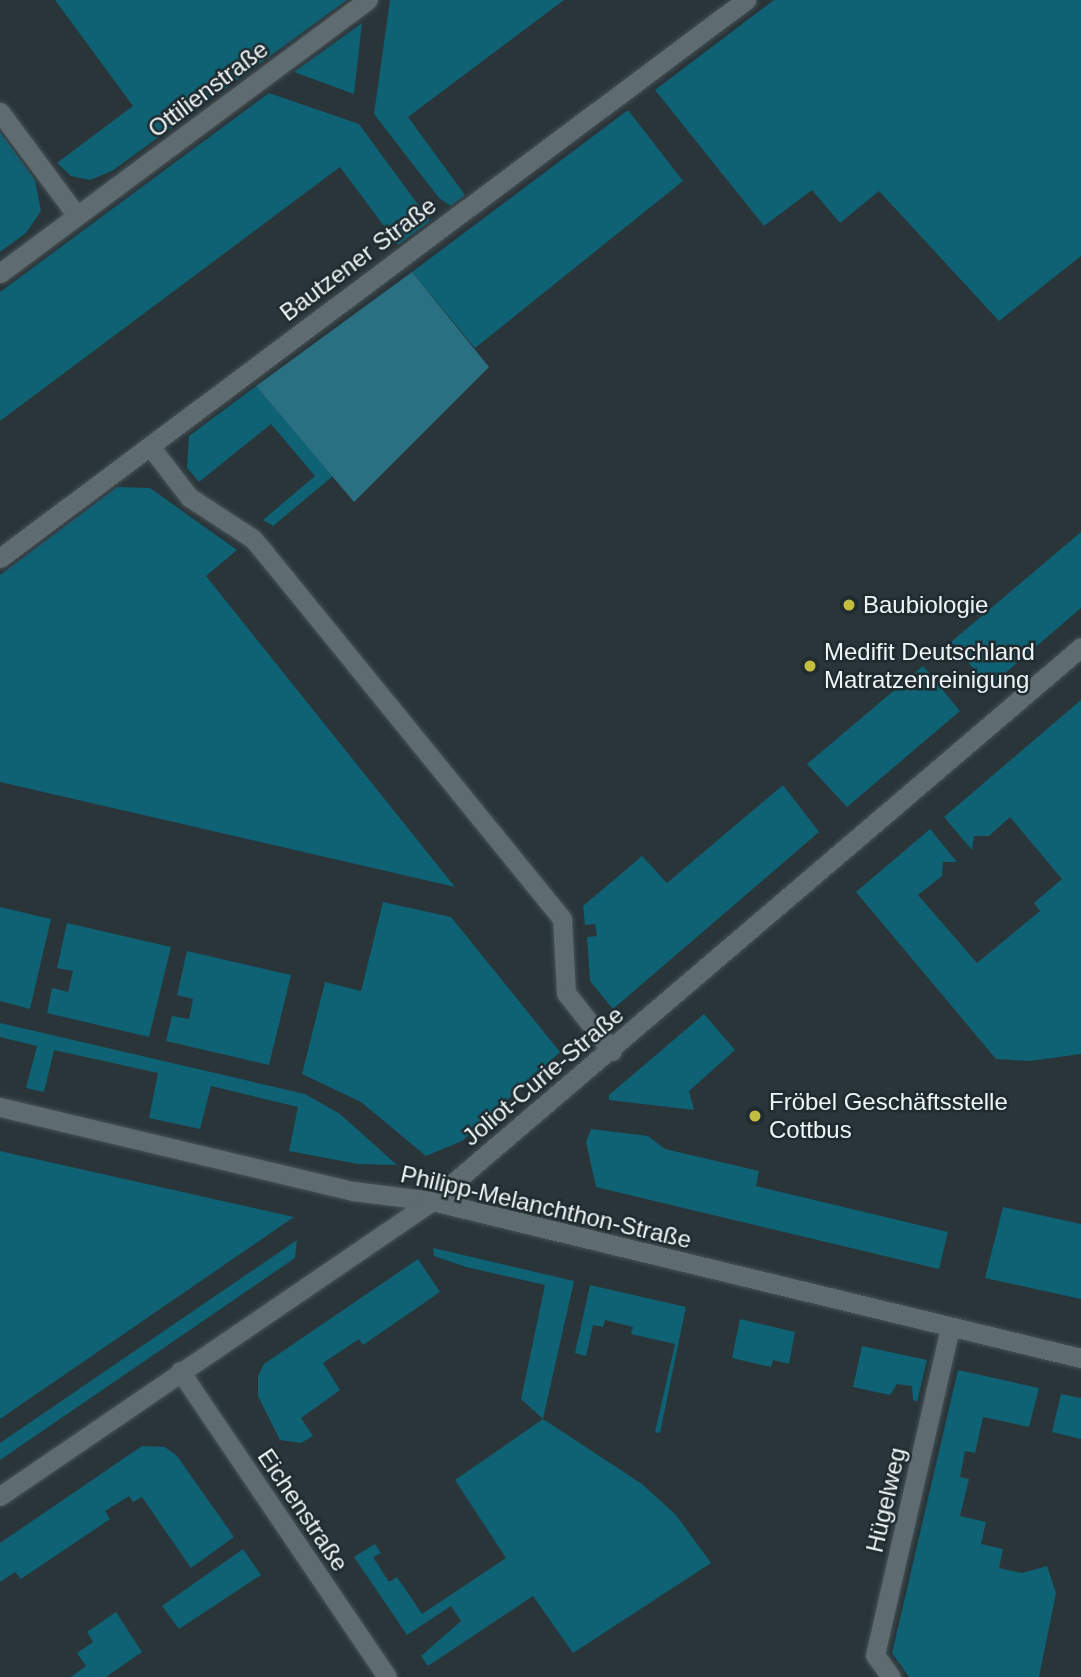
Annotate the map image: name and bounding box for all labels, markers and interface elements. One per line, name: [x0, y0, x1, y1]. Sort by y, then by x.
street label: Ottilienstraße: [142, 35, 274, 143]
street label: Bautzener Straße: [274, 191, 442, 327]
place label: Baubiologie: [863, 591, 988, 619]
marker: Baubiologie: [841, 597, 857, 613]
place label: Medifit Deutschland Matratzenreinigung: [824, 638, 1035, 694]
marker: Medifit Deutschland Matratzenreinigung: [802, 658, 818, 674]
street label: Joliot-Curie-Straße: [457, 1000, 629, 1152]
place label: Fröbel Geschäftsstelle Cottbus: [769, 1088, 1008, 1144]
marker: Fröbel Geschäftsstelle Cottbus: [747, 1108, 763, 1124]
street label: Philipp-Melanchthon-Straße: [398, 1160, 694, 1254]
street label: Eichenstraße: [252, 1443, 354, 1577]
street label: Hügelweg: [860, 1445, 912, 1555]

